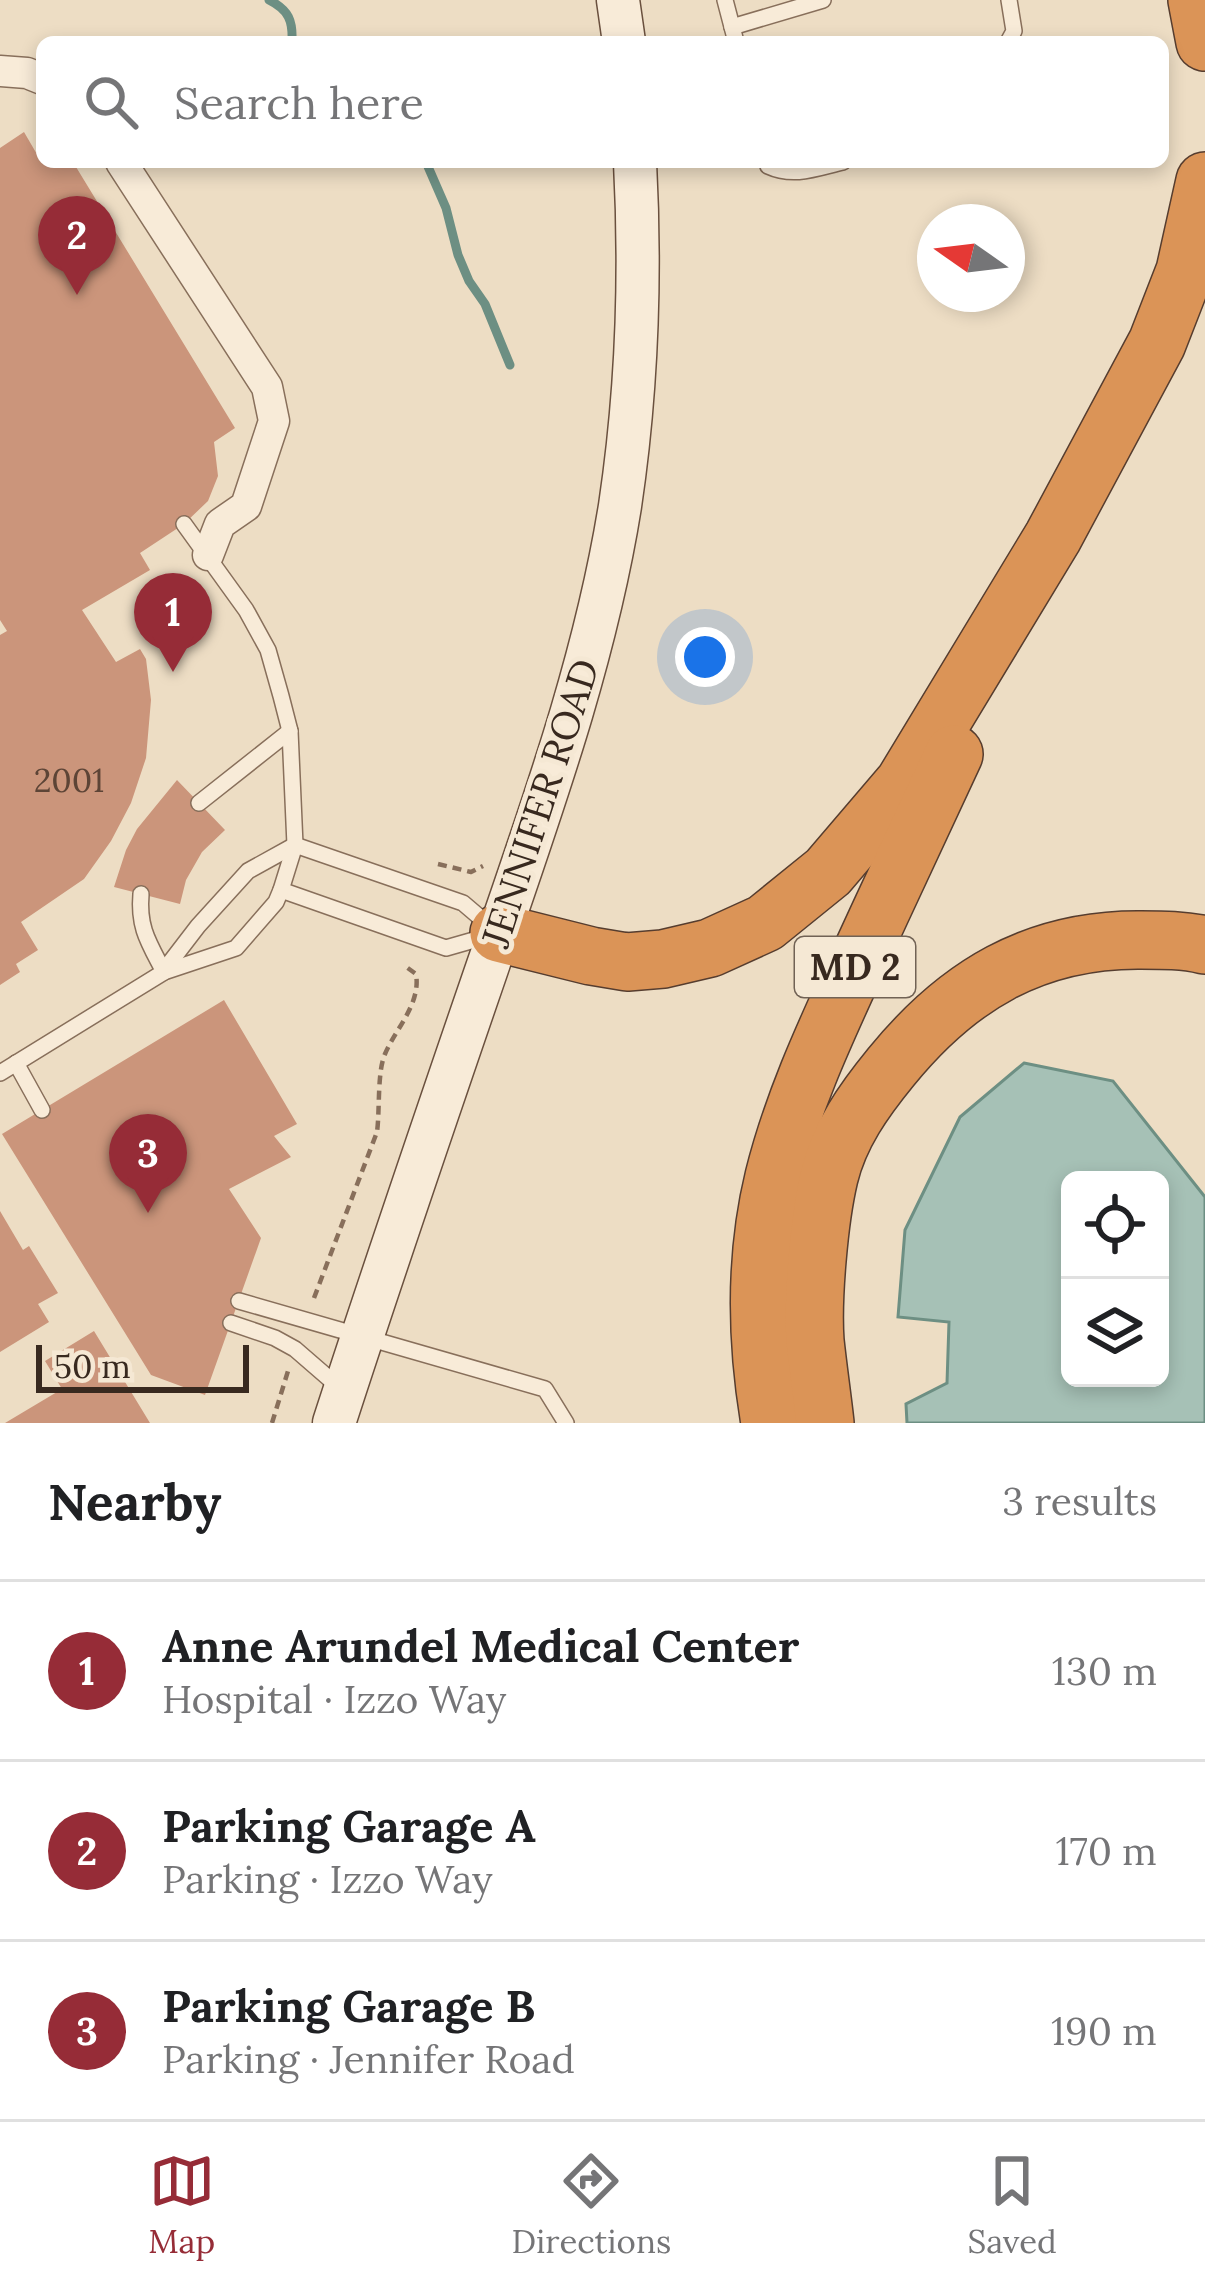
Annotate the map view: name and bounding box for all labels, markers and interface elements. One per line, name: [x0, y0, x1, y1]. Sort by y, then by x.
search box: [36, 36, 1169, 168]
icon: search: [78, 69, 144, 135]
text: Search here: [174, 74, 424, 131]
pin: 2: [38, 196, 116, 295]
north arrow: [917, 204, 1025, 312]
pin: 1: [134, 573, 212, 672]
your location: [675, 627, 735, 687]
street label: JENNIFER ROAD: [470, 653, 610, 954]
house number: 2001: [34, 759, 104, 801]
road number: MD 2: [795, 937, 915, 997]
pin: 3: [109, 1114, 187, 1213]
map controls: [1061, 1171, 1169, 1387]
button: locate: [1061, 1171, 1169, 1279]
button: layers: [1061, 1279, 1169, 1387]
scale bar: [36, 1339, 249, 1392]
text: 50 m: [54, 1345, 131, 1387]
text: Nearby: [48, 1469, 221, 1534]
text: 3 results: [1002, 1476, 1157, 1526]
text: Anne Arundel Medical Center: [162, 1617, 799, 1674]
text: 1: [79, 1646, 95, 1696]
text: 130 m: [1052, 1646, 1157, 1696]
text: Hospital · Izzo Way: [162, 1674, 506, 1724]
text: Parking Garage A: [162, 1797, 535, 1854]
text: 2: [77, 1826, 97, 1876]
text: 170 m: [1055, 1826, 1157, 1876]
text: Parking · Izzo Way: [162, 1854, 493, 1904]
text: Parking Garage B: [162, 1977, 535, 2034]
text: 3: [76, 2006, 98, 2056]
text: 190 m: [1051, 2006, 1157, 2056]
text: Parking · Jennifer Road: [162, 2034, 575, 2084]
tab: Map: [148, 2148, 215, 2262]
tab: Directions: [512, 2148, 671, 2262]
tab: Saved: [968, 2148, 1057, 2262]

